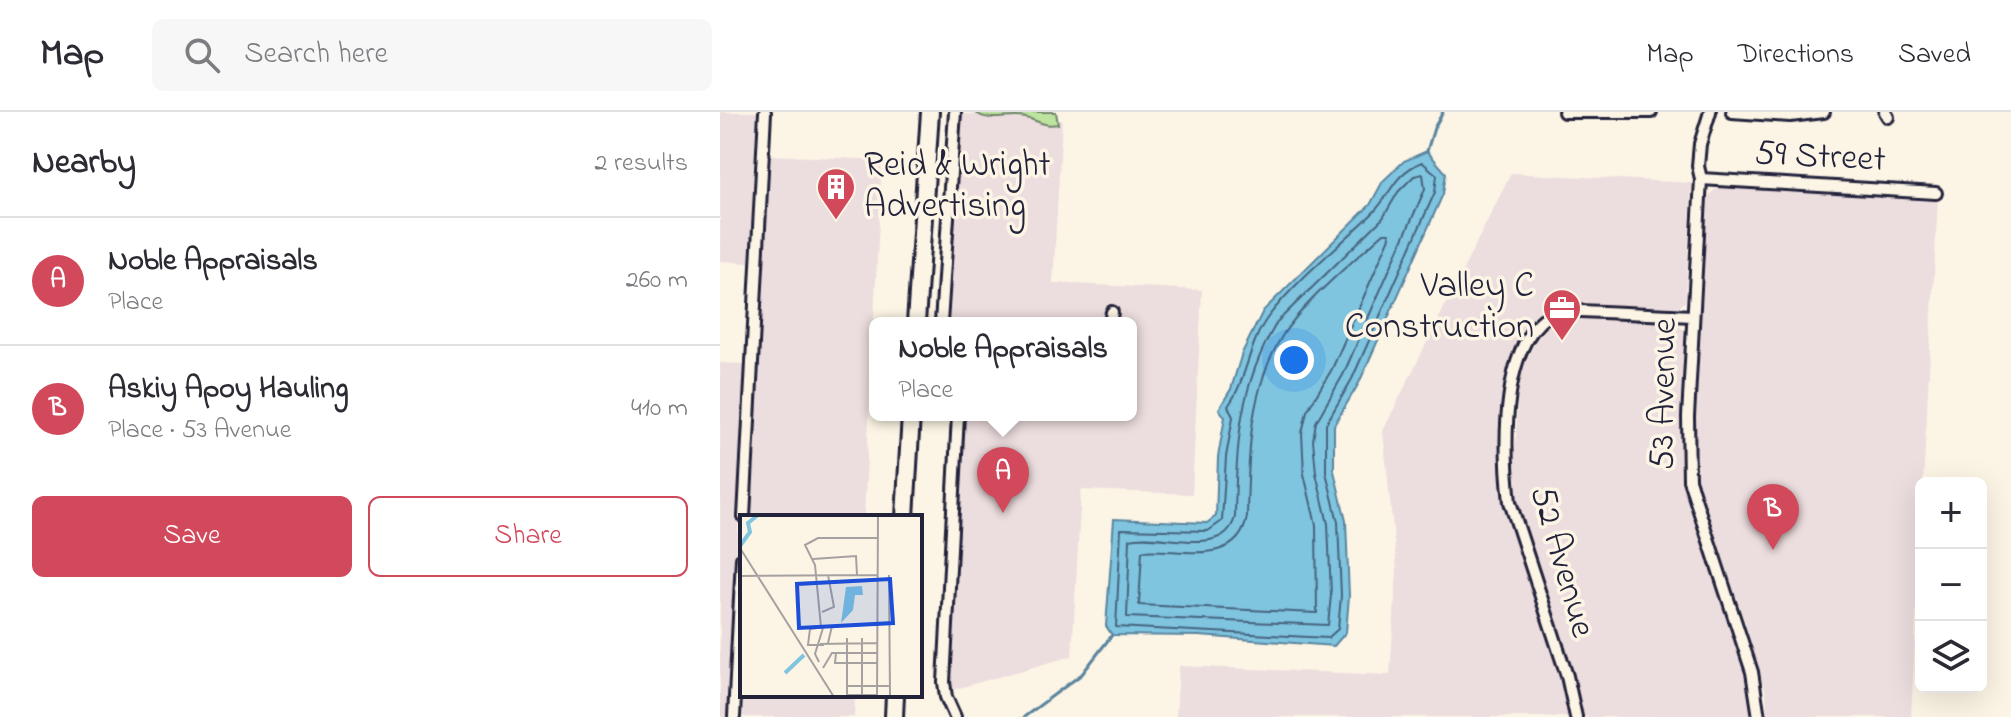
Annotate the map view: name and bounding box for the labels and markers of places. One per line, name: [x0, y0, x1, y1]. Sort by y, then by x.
place label: Reid & Wright Advertising: [864, 140, 1051, 234]
building icon: Reid & Wright Advertising: [815, 166, 857, 221]
place label: Valley C Construction: [1345, 261, 1534, 355]
office icon: Valley C Construction: [1541, 287, 1583, 342]
pin: A: [977, 447, 1029, 513]
pin: B: [1747, 484, 1799, 550]

